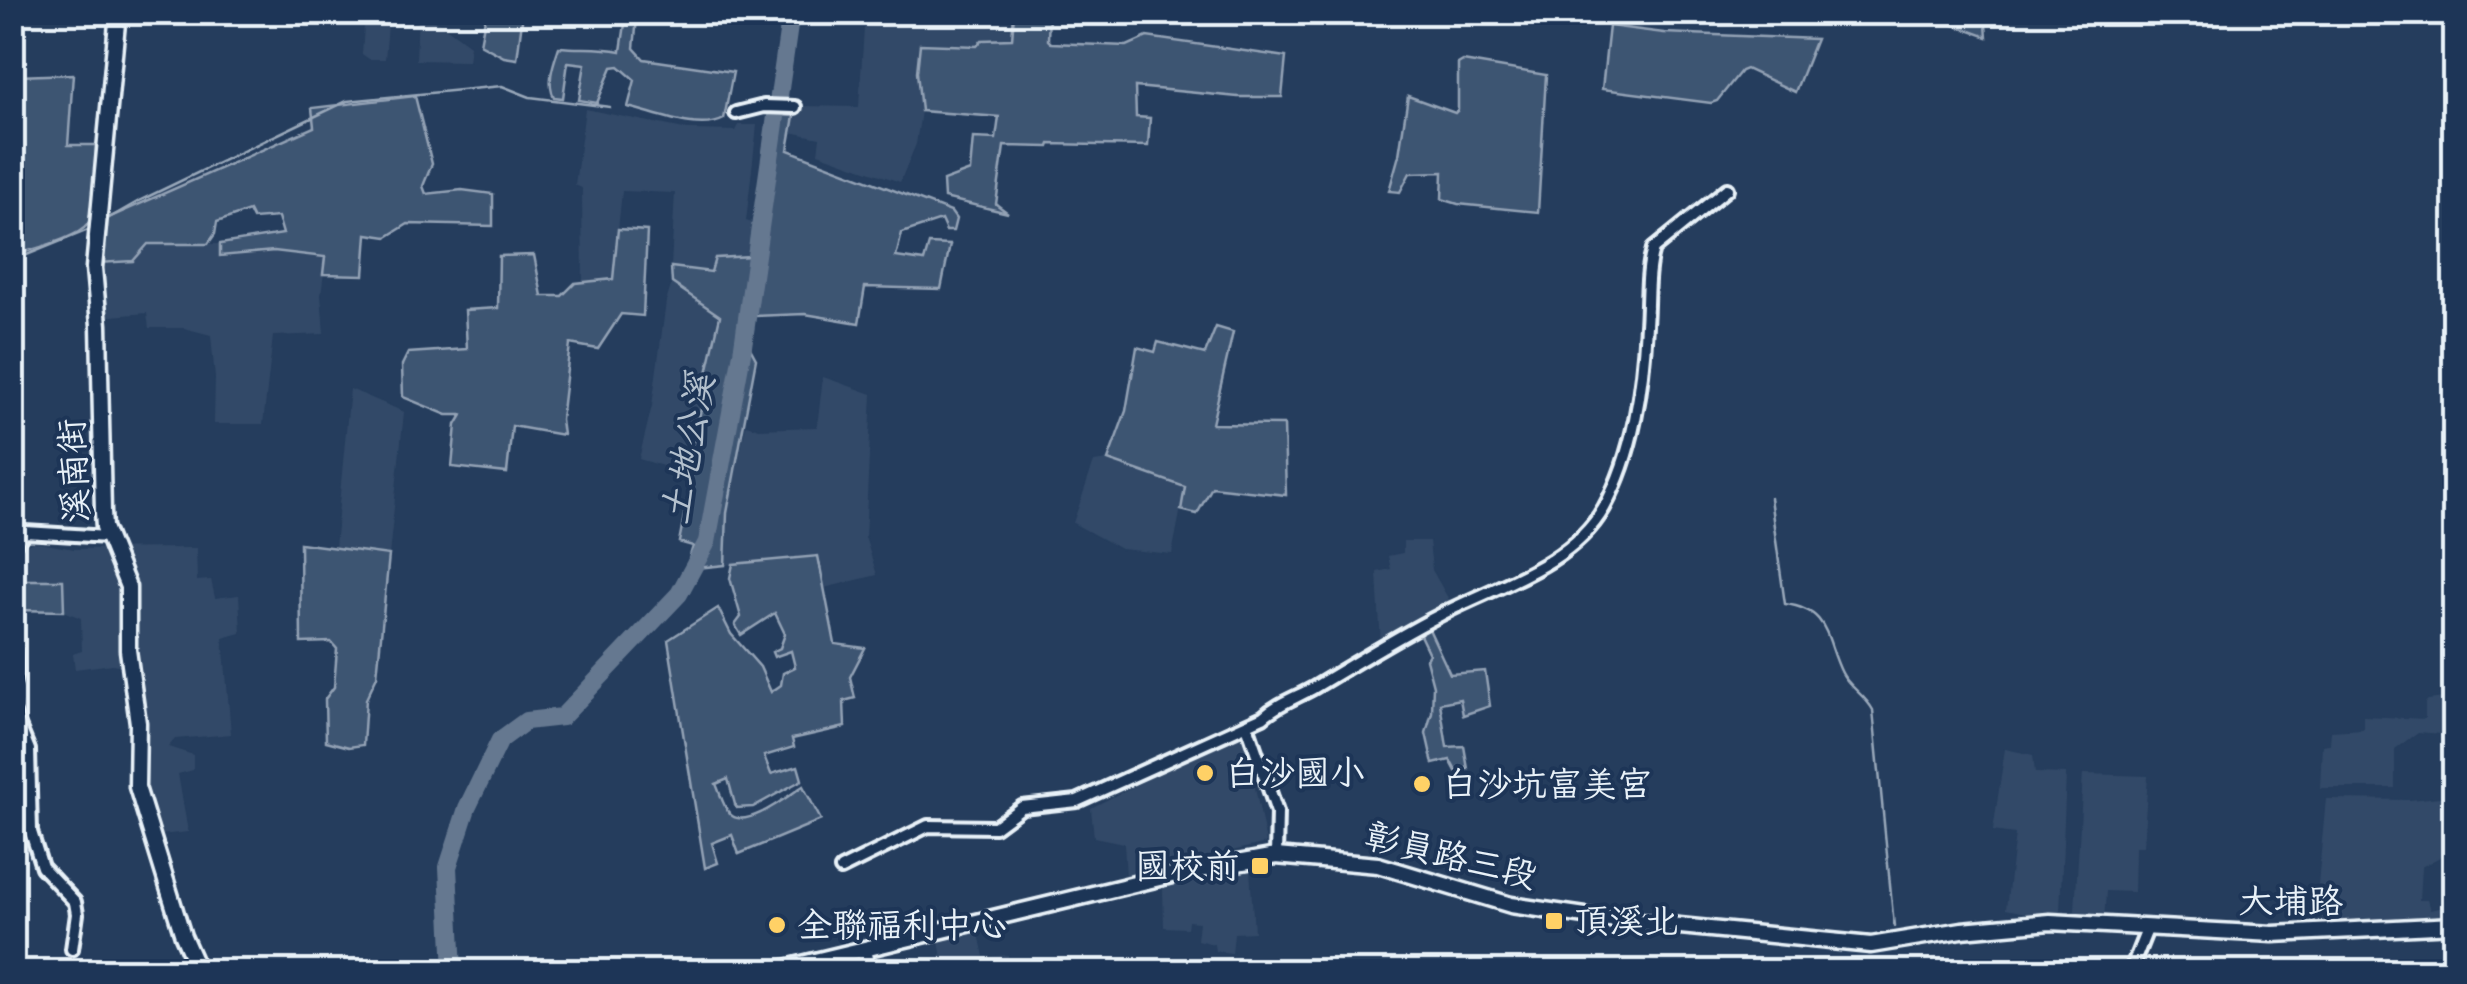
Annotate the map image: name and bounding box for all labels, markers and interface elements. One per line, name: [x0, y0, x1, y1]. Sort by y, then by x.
water label: 土地公溪: [652, 368, 725, 528]
street label: 溪南街: [49, 417, 99, 525]
place label: 白沙國小: [1225, 751, 1365, 796]
marker: 白沙國小: [1194, 762, 1216, 784]
place label: 白沙坑富美宮: [1442, 762, 1652, 807]
marker: 白沙坑富美宮: [1411, 773, 1433, 795]
street label: 彰員路三段: [1361, 813, 1541, 899]
place label: 國校前: [1135, 844, 1240, 889]
marker: 國校前: [1249, 855, 1271, 877]
street label: 大埔路: [2238, 879, 2344, 924]
place label: 頂溪北: [1574, 899, 1679, 944]
place label: 全聯福利中心: [797, 903, 1007, 948]
marker: 頂溪北: [1543, 910, 1565, 932]
marker: 全聯福利中心: [766, 914, 788, 936]

